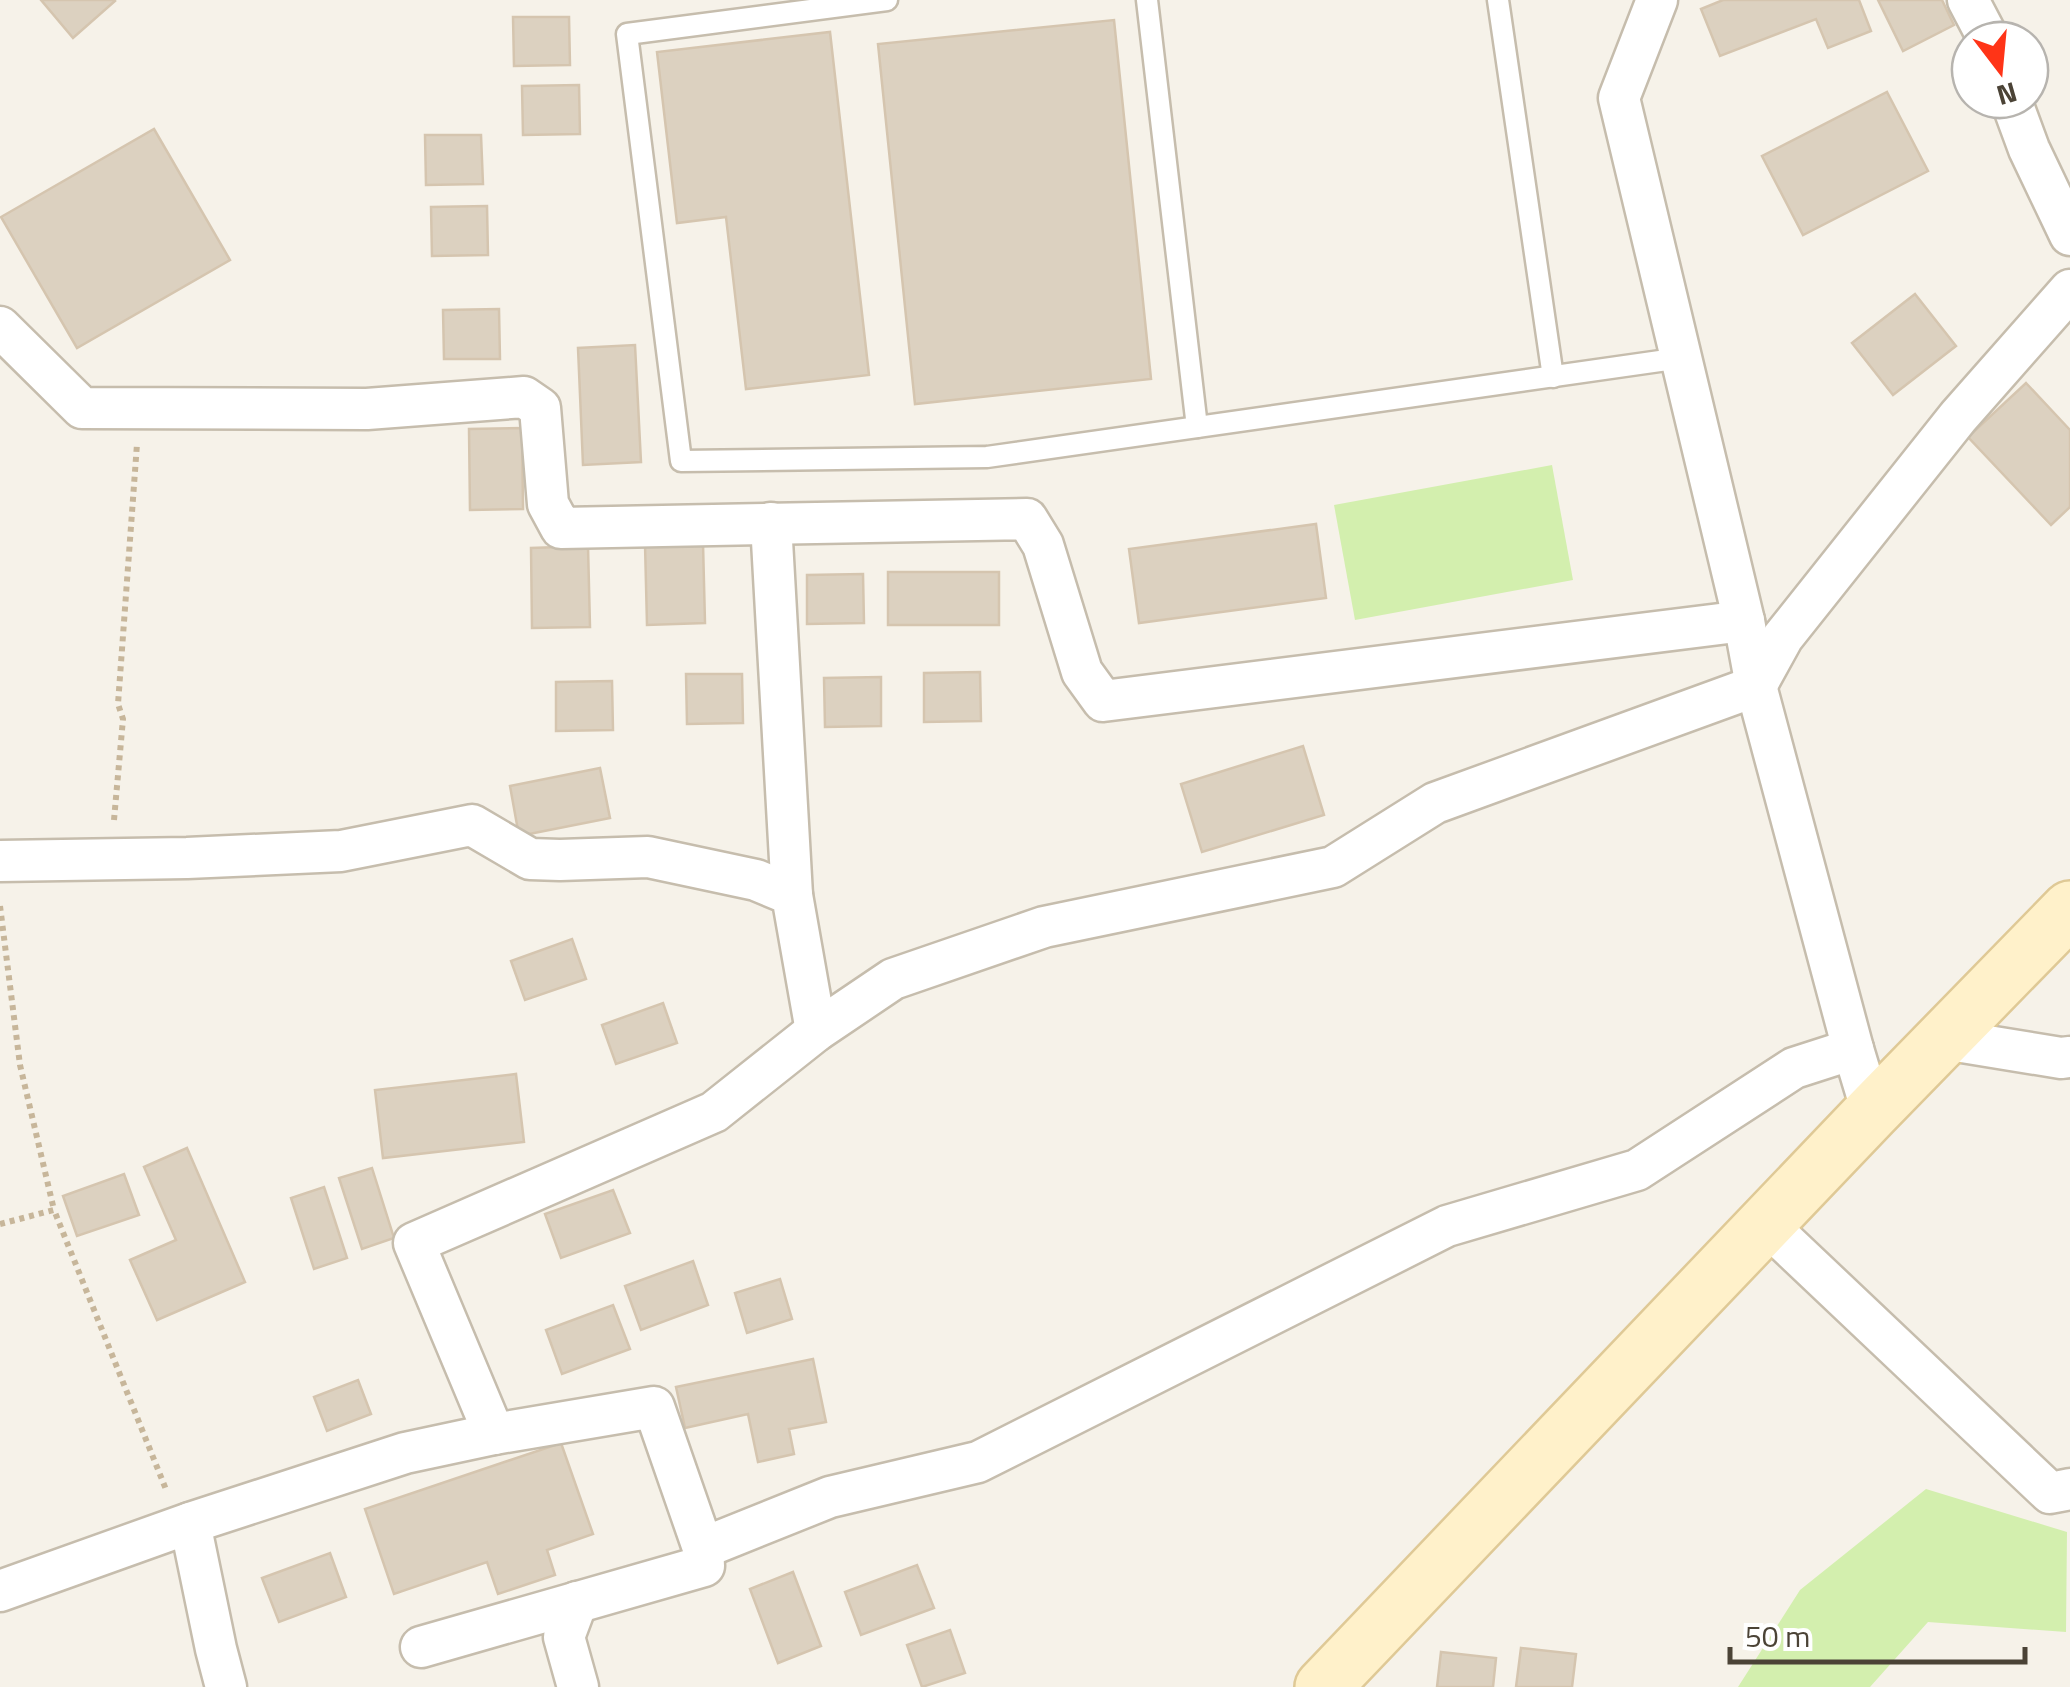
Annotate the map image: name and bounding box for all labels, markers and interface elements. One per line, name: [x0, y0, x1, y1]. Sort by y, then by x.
north arrow: [1950, 20, 2050, 120]
text: N: [1992, 71, 2022, 118]
scale bar: [1730, 1602, 2025, 1664]
text: 50 m: [1745, 1613, 1810, 1659]

